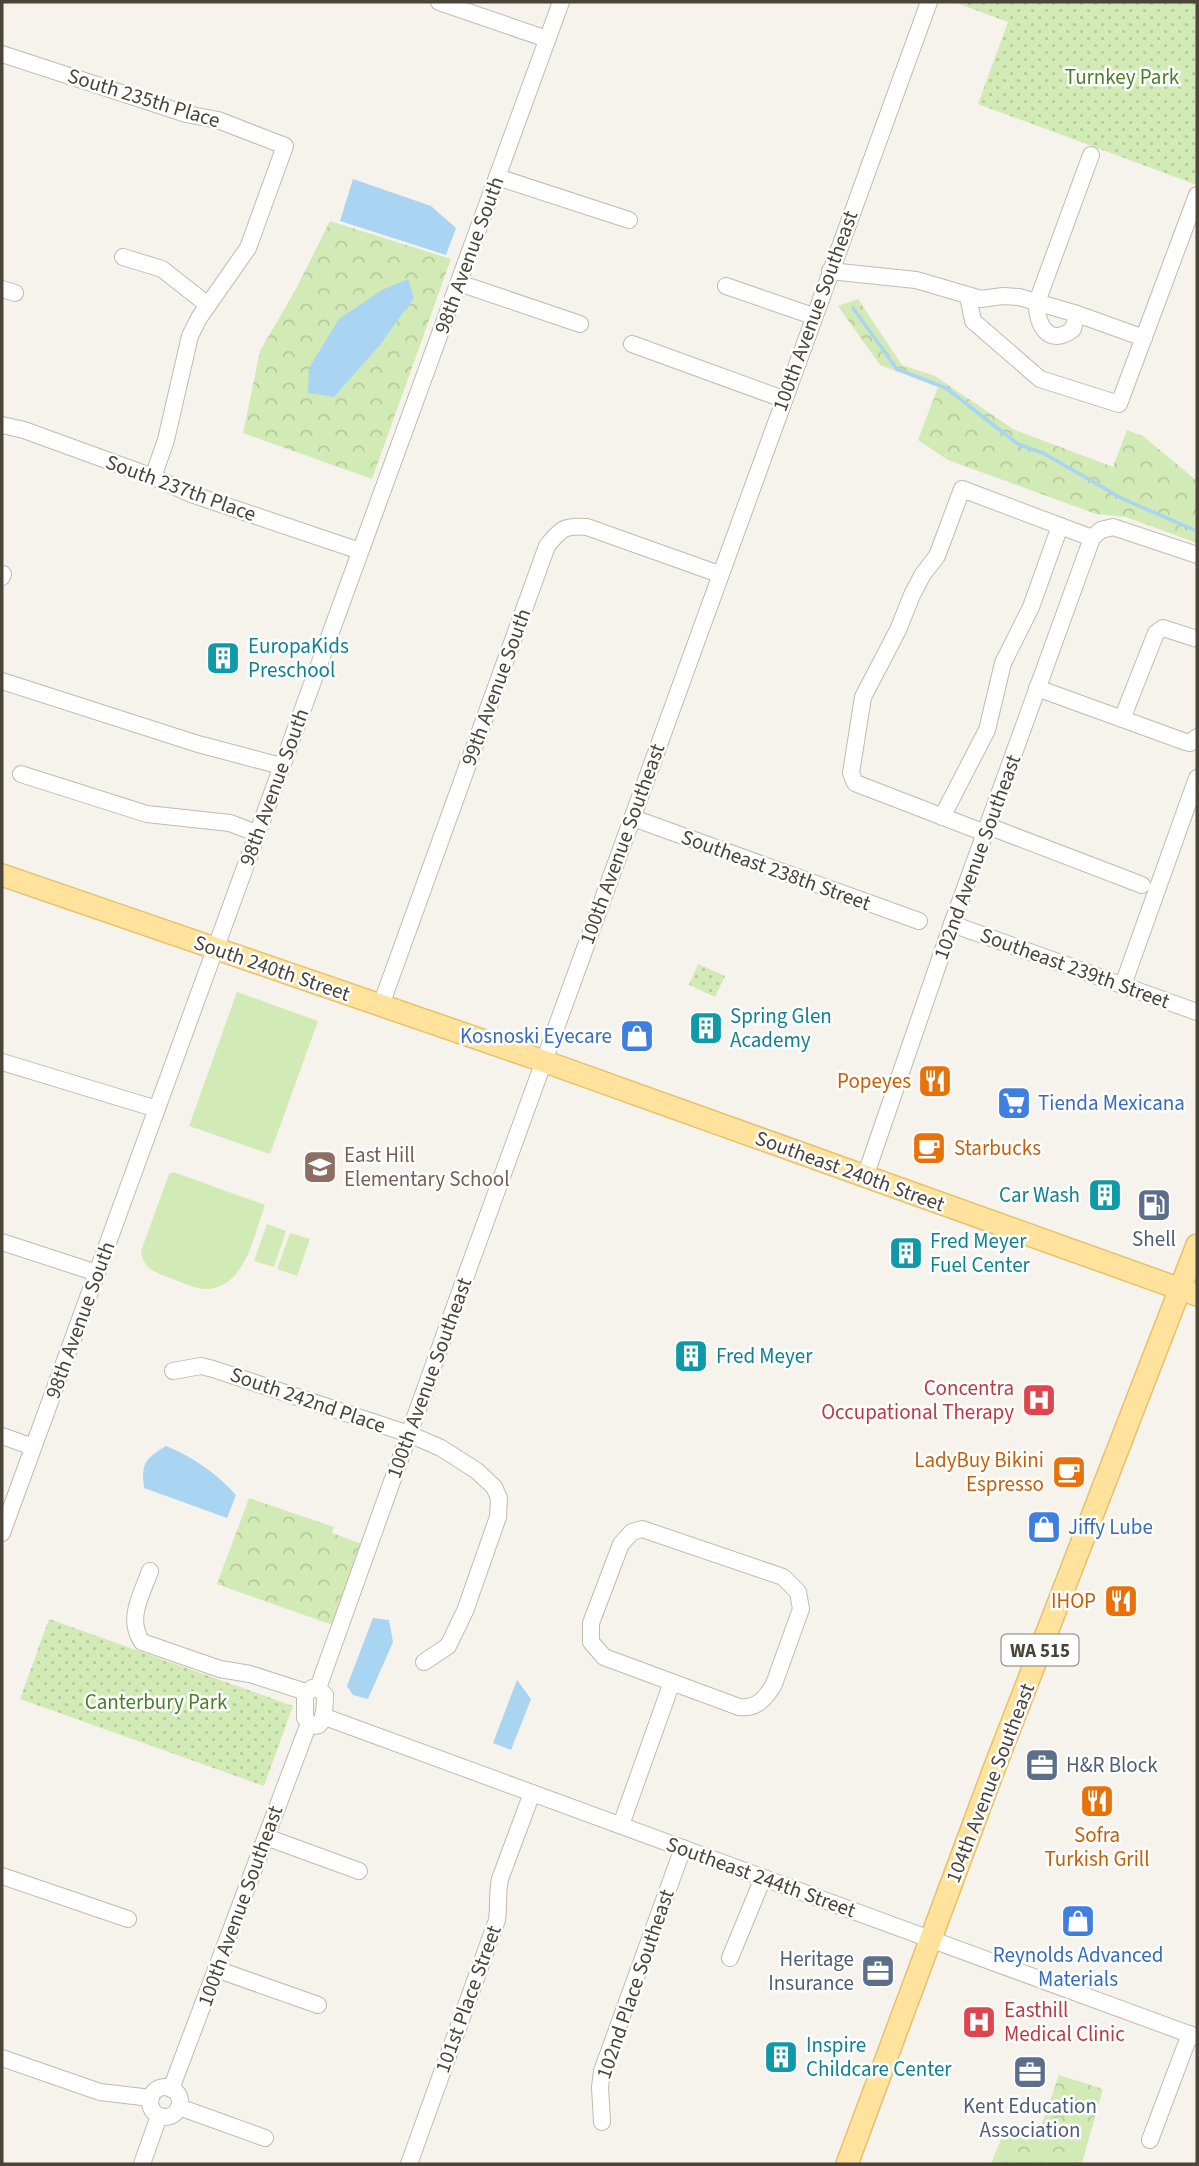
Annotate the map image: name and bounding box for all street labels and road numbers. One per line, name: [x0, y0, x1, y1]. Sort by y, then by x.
street label: South 235th Place: [64, 61, 224, 135]
street label: 98th Avenue South: [427, 172, 511, 338]
street label: 100th Avenue Southeast: [765, 206, 865, 416]
street label: South 237th Place: [102, 447, 260, 529]
street label: 99th Avenue South: [454, 604, 538, 770]
street label: 98th Avenue South: [232, 704, 316, 870]
street label: 100th Avenue Southeast: [572, 739, 672, 949]
street label: 102nd Avenue Southeast: [926, 750, 1028, 964]
street label: Southeast 238th Street: [677, 822, 875, 918]
street label: Southeast 239th Street: [976, 920, 1174, 1016]
street label: South 240th Street: [190, 927, 354, 1009]
street label: Southeast 240th Street: [751, 1123, 949, 1219]
street label: 98th Avenue South: [38, 1237, 122, 1403]
street label: 100th Avenue Southeast: [379, 1273, 479, 1483]
street label: South 242nd Place: [226, 1359, 390, 1441]
road number: WA 515: [1002, 1634, 1078, 1666]
street label: 104th Avenue Southeast: [938, 1679, 1042, 1887]
street label: 100th Avenue Southeast: [190, 1801, 290, 2011]
street label: Southeast 244th Street: [662, 1829, 860, 1925]
street label: 102nd Place Southeast: [588, 1885, 682, 2083]
street label: 101st Place Street: [427, 1921, 509, 2077]

